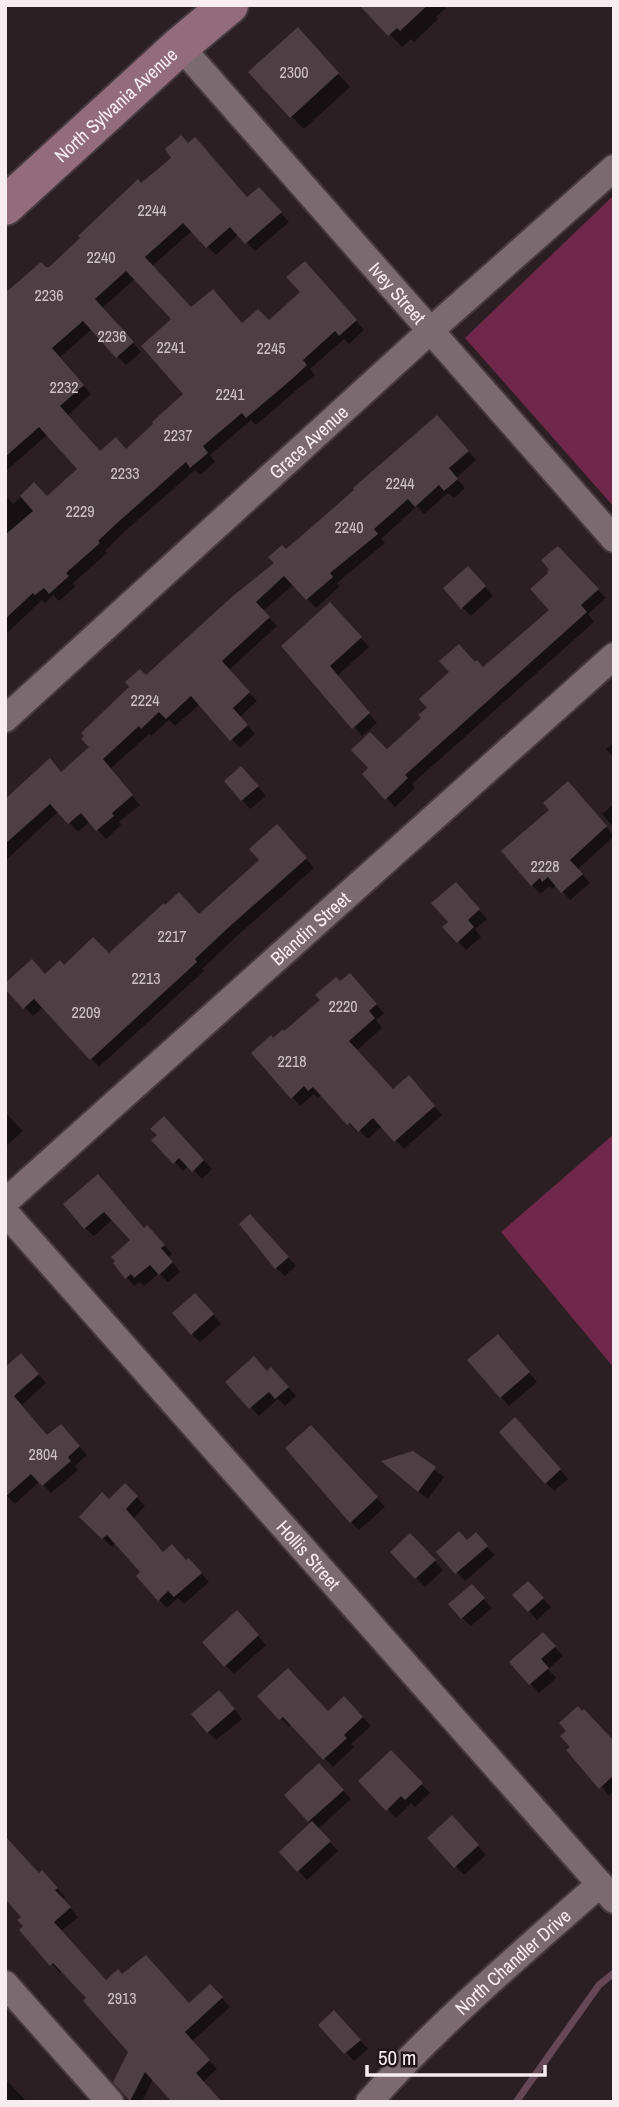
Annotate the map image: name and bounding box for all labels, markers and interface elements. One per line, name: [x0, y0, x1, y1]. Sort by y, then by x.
street label: North Sylvania Avenue: [48, 42, 183, 168]
house number: 2300: [279, 61, 309, 83]
house number: 2244: [137, 199, 167, 221]
house number: 2240: [86, 246, 116, 268]
street label: Ivey Street: [363, 256, 432, 330]
house number: 2236: [34, 284, 64, 306]
house number: 2236: [97, 325, 127, 347]
house number: 2241: [156, 336, 186, 358]
house number: 2245: [256, 337, 286, 359]
house number: 2232: [49, 376, 79, 398]
house number: 2241: [215, 383, 245, 405]
street label: Grace Avenue: [263, 399, 354, 485]
house number: 2237: [163, 424, 193, 446]
house number: 2233: [110, 462, 140, 484]
house number: 2244: [385, 472, 415, 494]
house number: 2229: [65, 500, 95, 522]
house number: 2240: [334, 516, 364, 538]
house number: 2224: [130, 689, 160, 711]
house number: 2228: [530, 855, 560, 877]
street label: Blandin Street: [265, 885, 356, 971]
house number: 2217: [157, 925, 187, 947]
house number: 2213: [131, 967, 161, 989]
house number: 2220: [328, 995, 358, 1017]
house number: 2209: [71, 1001, 101, 1023]
house number: 2218: [277, 1050, 307, 1072]
house number: 2804: [28, 1443, 58, 1465]
street label: Hollis Street: [271, 1515, 347, 1596]
street label: North Chandler Drive: [449, 1903, 576, 2021]
house number: 2913: [107, 1987, 137, 2009]
scale bar: [367, 2034, 546, 2078]
text: 50 m: [378, 2043, 416, 2072]

